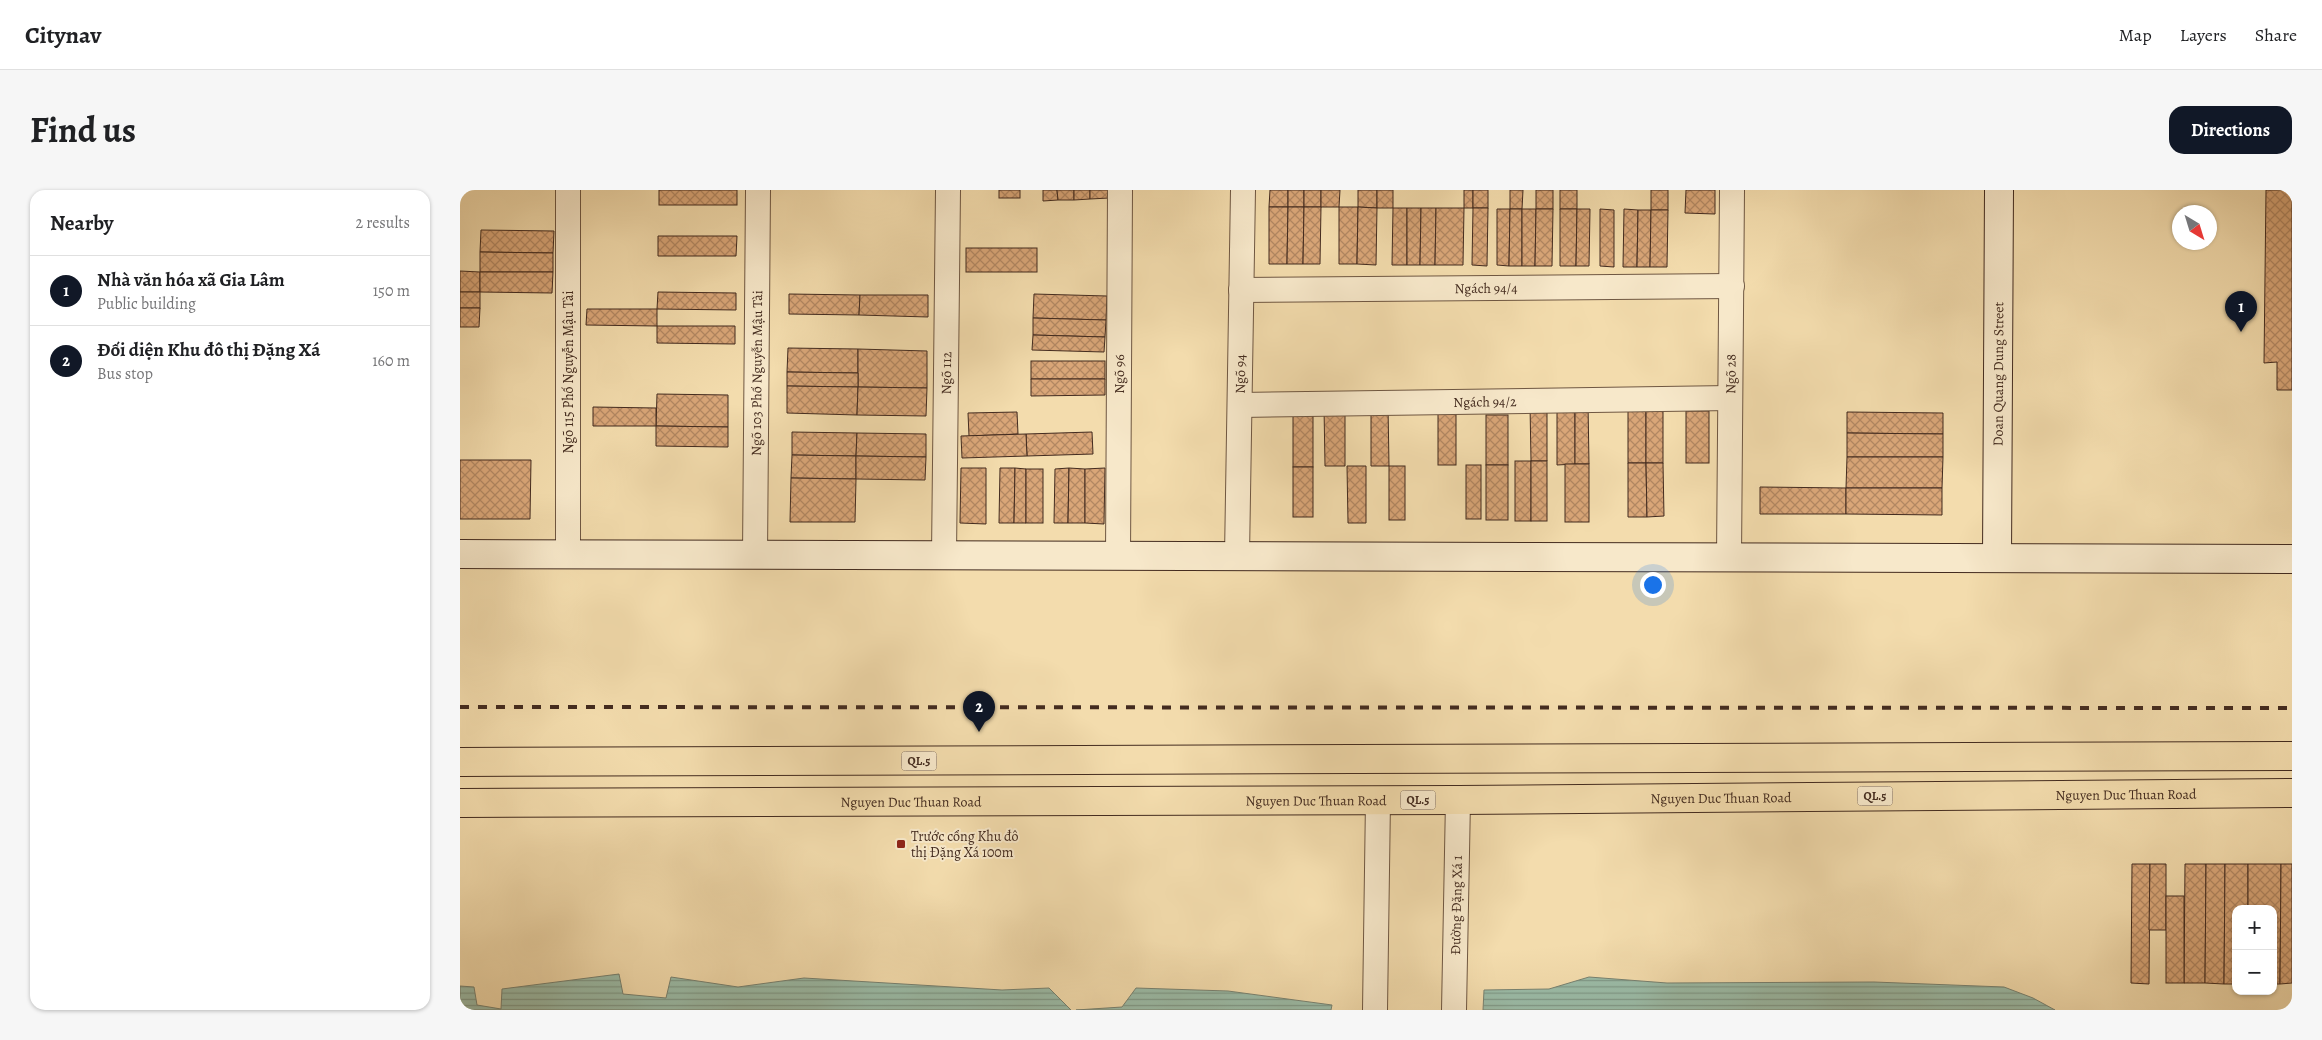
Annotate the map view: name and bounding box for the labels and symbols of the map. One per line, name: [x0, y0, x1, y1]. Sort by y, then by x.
north arrow: [2172, 205, 2217, 250]
street label: Ngách 94/4: [1454, 279, 1518, 298]
street label: Ngõ 115 Phố Nguyễn Mậu Tài: [559, 290, 578, 453]
street label: Ngõ 103 Phố Nguyễn Mậu Tài: [747, 290, 767, 456]
pin: 1: [2225, 291, 2257, 332]
street label: Doan Quang Dung Street: [1989, 301, 2008, 446]
street label: Ngõ 112: [937, 351, 956, 395]
street label: Ngõ 96: [1110, 354, 1129, 394]
street label: Ngõ 94: [1231, 354, 1250, 394]
street label: Ngõ 28: [1721, 354, 1741, 394]
street label: Ngách 94/2: [1453, 392, 1517, 412]
your location: [1640, 572, 1666, 598]
pin: 2: [963, 691, 995, 732]
road number: QL.5: [902, 752, 936, 770]
street label: Nguyen Duc Thuan Road: [2055, 785, 2197, 805]
road number: QL.5: [1858, 786, 1892, 806]
street label: Nguyen Duc Thuan Road: [1650, 788, 1792, 808]
road number: QL.5: [1400, 790, 1436, 810]
street label: Nguyen Duc Thuan Road: [1245, 791, 1387, 811]
street label: Nguyen Duc Thuan Road: [840, 792, 982, 812]
place label: Trước cổng Khu đô thị Đặng Xá 100m: [911, 827, 1019, 862]
marker: Trước cổng Khu đô thị Đặng Xá 100m: [895, 838, 907, 850]
street label: Đường Đặng Xá 1: [1446, 855, 1467, 955]

